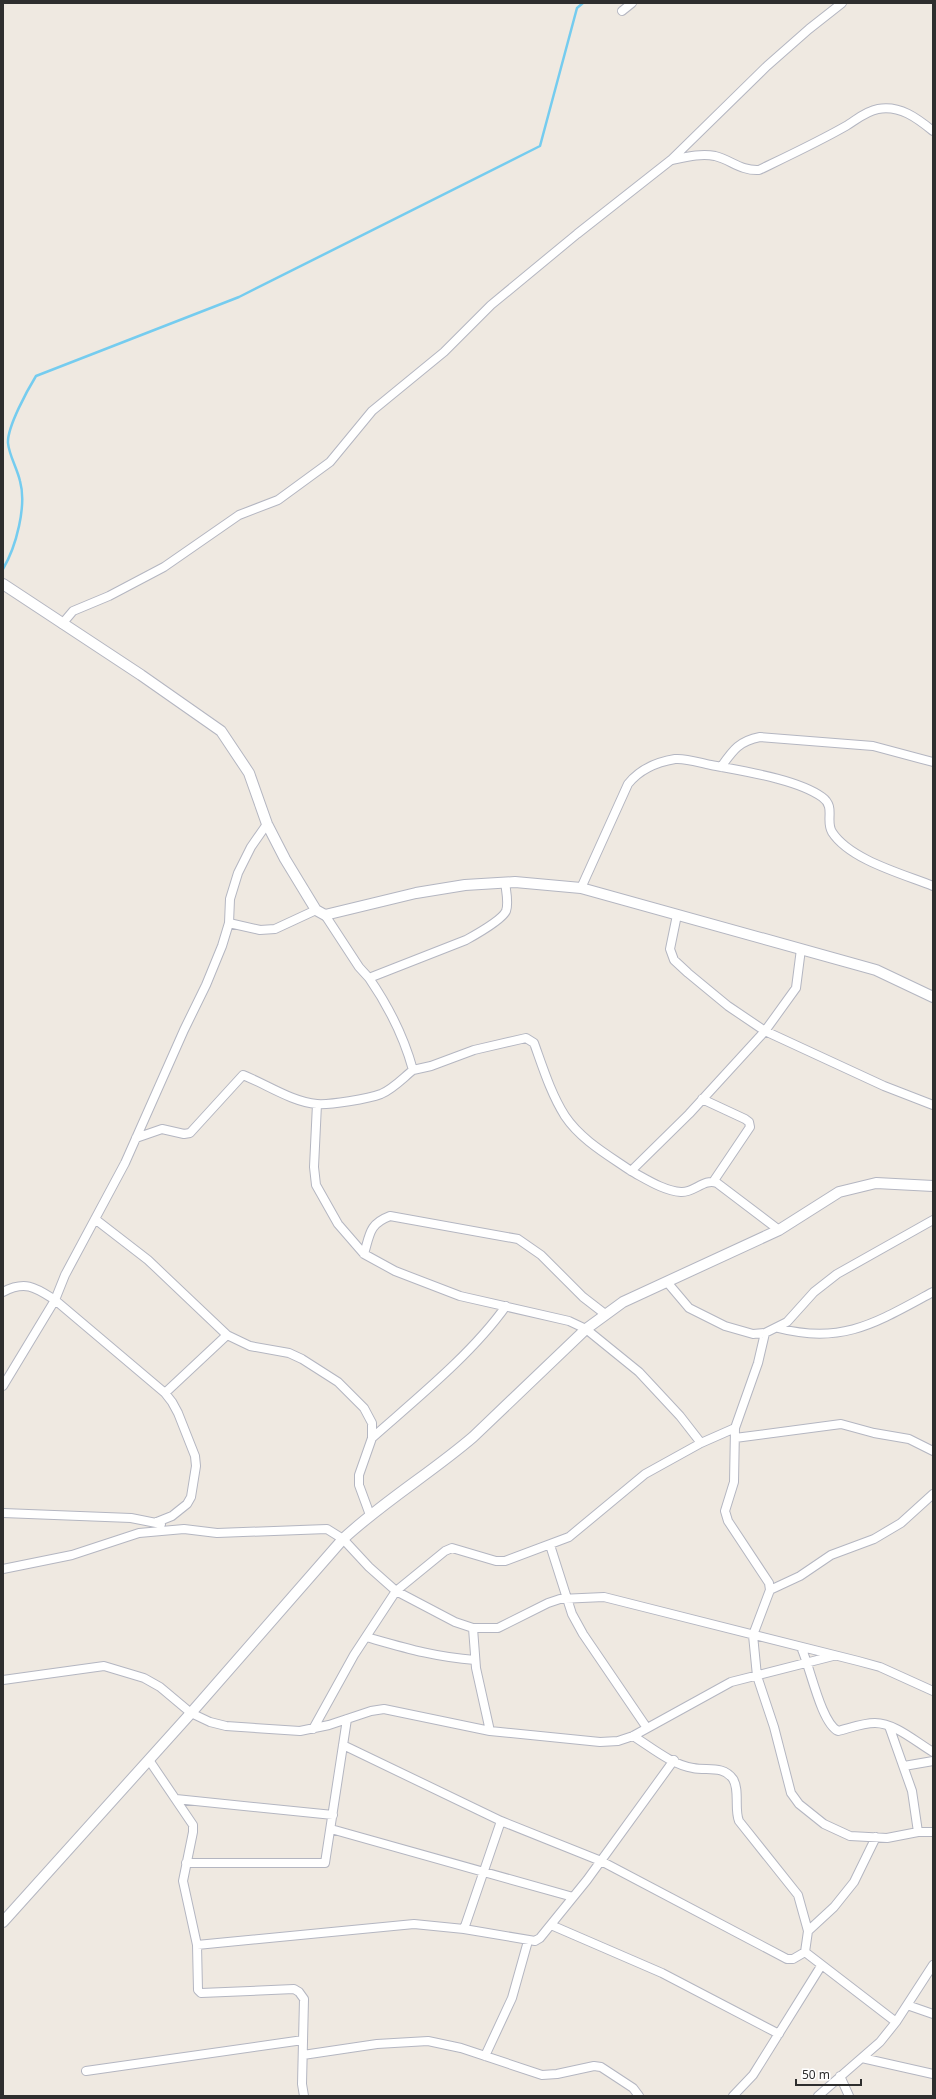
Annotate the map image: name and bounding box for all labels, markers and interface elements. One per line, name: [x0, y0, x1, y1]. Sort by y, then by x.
scale bar: [796, 2061, 861, 2087]
text: 50 m: [802, 2066, 830, 2083]

